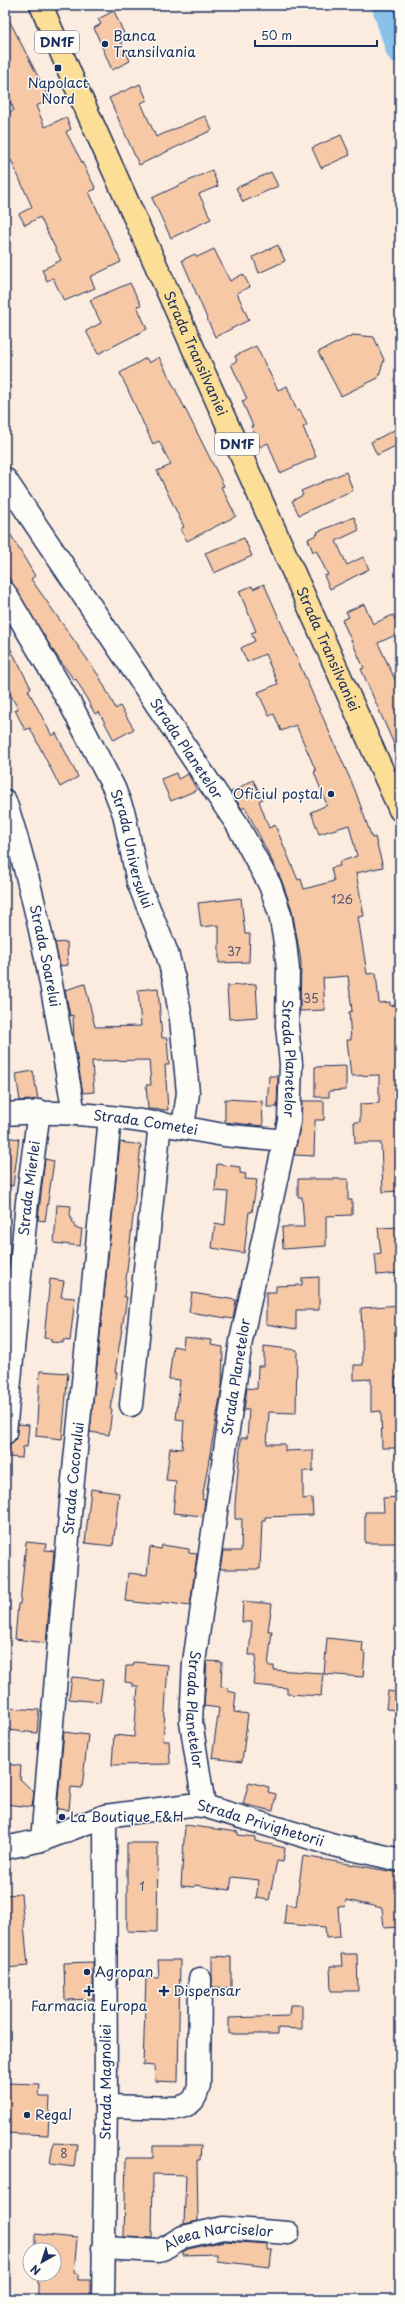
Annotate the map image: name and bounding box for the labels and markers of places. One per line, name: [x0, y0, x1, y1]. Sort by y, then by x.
place label: Banca Transilvania: [113, 25, 196, 62]
marker: Banca Transilvania: [100, 39, 110, 49]
marker: Napolact Nord: [53, 63, 63, 73]
place label: Napolact Nord: [28, 72, 89, 109]
place label: Oficiul poștal: [233, 783, 323, 804]
marker: Oficiul poștal: [326, 789, 336, 799]
place label: La Boutique F&H: [70, 1806, 184, 1827]
marker: La Boutique F&H: [57, 1812, 67, 1822]
place label: Agropan: [95, 1961, 154, 1982]
marker: Agropan: [82, 1967, 92, 1977]
place label: Dispensar: [173, 1980, 241, 2001]
marker: Dispensar: [158, 1985, 170, 1997]
marker: Farmacia Europa: [84, 1986, 94, 1996]
place label: Farmacia Europa: [31, 1995, 148, 2016]
place label: Regal: [35, 2104, 72, 2125]
marker: Regal: [22, 2110, 32, 2120]

